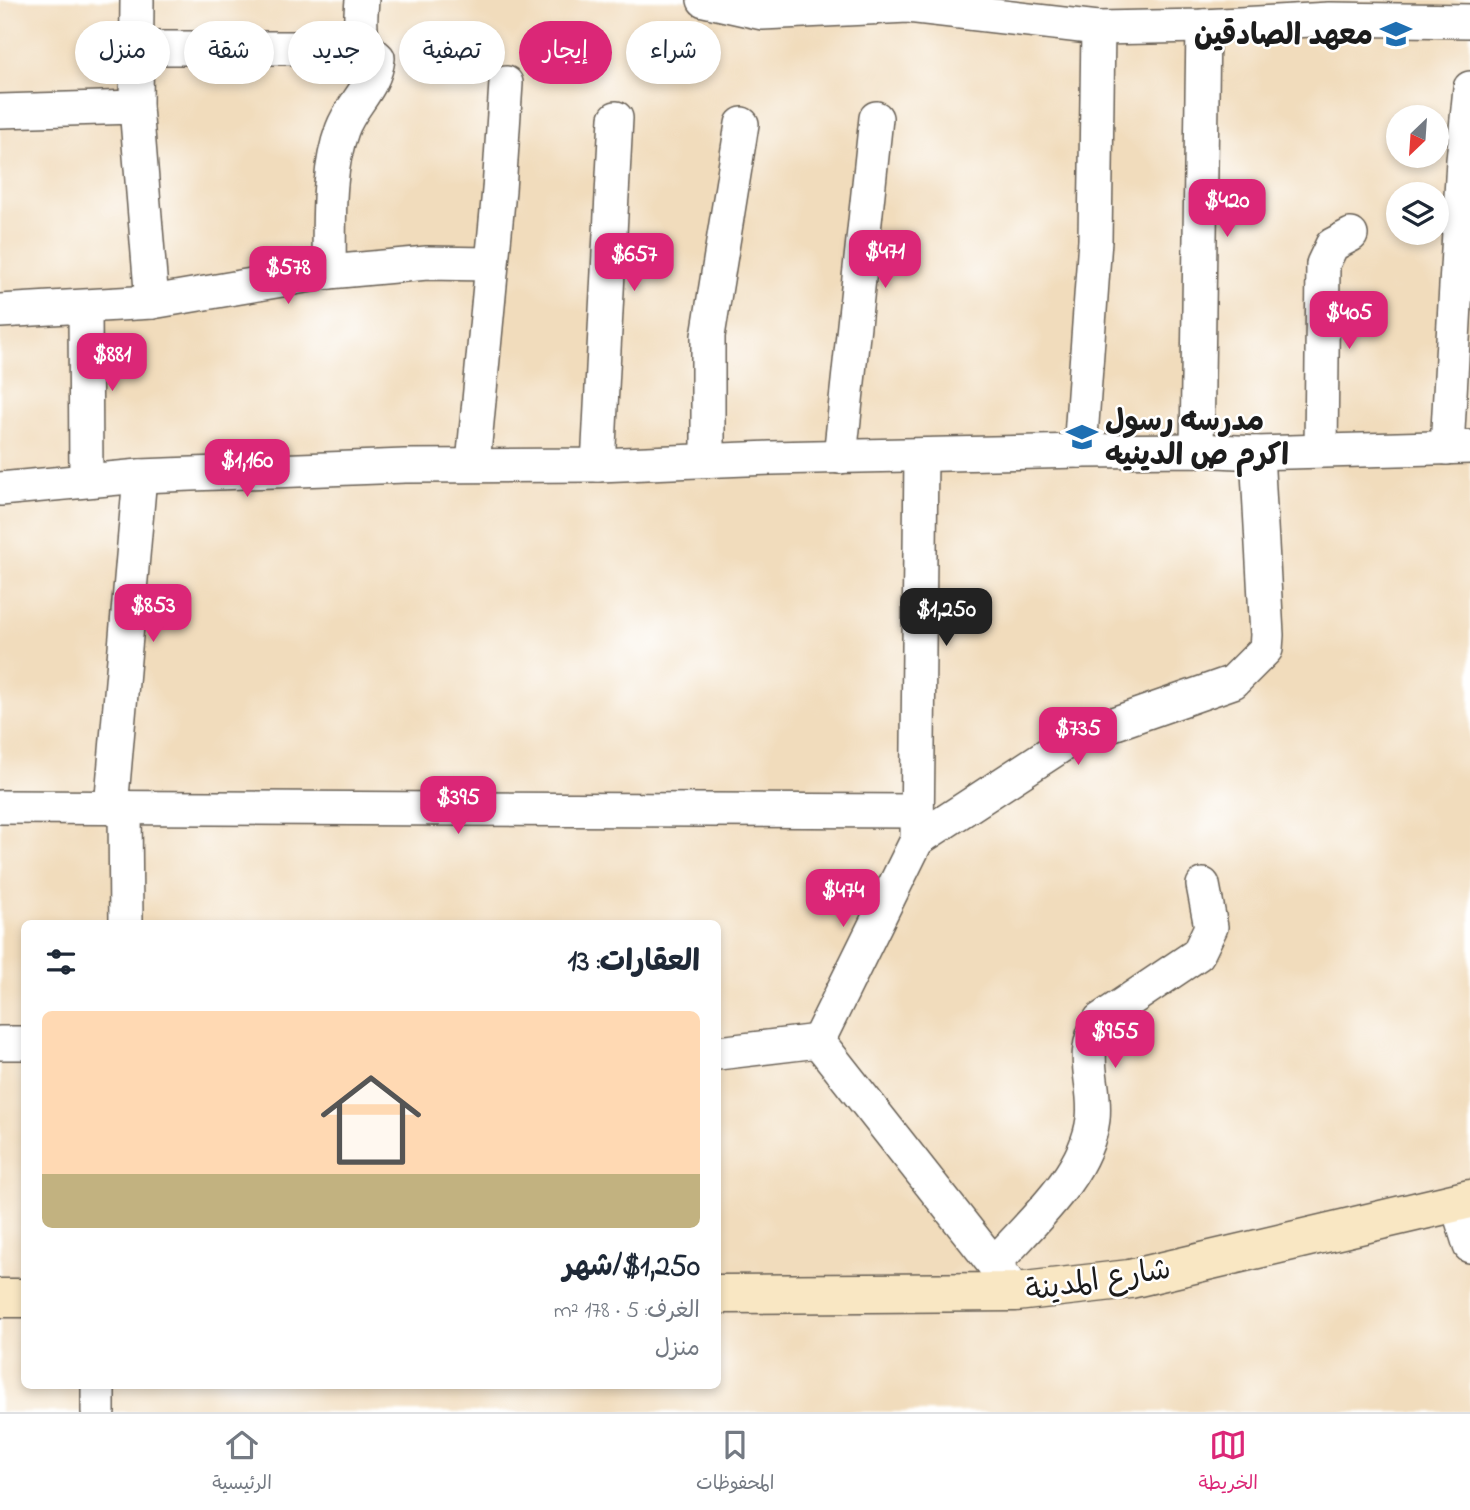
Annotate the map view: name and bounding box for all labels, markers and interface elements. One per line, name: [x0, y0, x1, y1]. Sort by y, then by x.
place label: معهد الصادقين: [1194, 15, 1373, 59]
school or university icon: معهد الصادقين: [1379, 17, 1413, 51]
chip: منزل: [75, 21, 170, 84]
chip: شقة: [184, 21, 274, 84]
chip: جديد: [288, 21, 385, 84]
chip: تصفية: [399, 21, 505, 84]
chip: إيجار: [519, 21, 612, 84]
chip: شراء: [626, 21, 721, 84]
north arrow: [1386, 105, 1449, 168]
map controls: [1386, 105, 1449, 245]
pin: $420: [1186, 180, 1268, 239]
button: layers: [1386, 182, 1449, 245]
text: $420: [1205, 185, 1249, 218]
pin: $471: [844, 230, 926, 290]
pin: $657: [593, 233, 675, 293]
text: $471: [865, 236, 905, 269]
text: $657: [611, 239, 657, 272]
pin: $578: [247, 246, 329, 306]
text: $578: [265, 252, 311, 285]
pin: $405: [1308, 292, 1390, 351]
text: $405: [1326, 297, 1372, 330]
pin: $881: [71, 334, 153, 393]
text: $881: [93, 339, 131, 372]
place label: مدرسه رسول اکرم ص الدینیه: [1105, 401, 1289, 479]
school or university icon: مدرسه رسول اکرم ص الدینیه: [1065, 420, 1099, 454]
pin: $1,160: [190, 440, 304, 499]
text: $1,160: [221, 445, 273, 478]
pin: $853: [112, 584, 194, 644]
pin: $1,250: [889, 588, 1003, 648]
text: $853: [130, 590, 176, 623]
text: $1,250: [916, 594, 976, 627]
pin: $735: [1037, 708, 1119, 767]
text: $735: [1055, 713, 1101, 746]
pin: $395: [417, 776, 499, 836]
text: $395: [436, 782, 480, 815]
pin: $474: [802, 870, 884, 929]
text: $474: [822, 875, 864, 908]
text: العقارات: 13: [568, 941, 700, 985]
icon: filters: [42, 943, 80, 981]
pin: $955: [1074, 1010, 1156, 1070]
text: $955: [1091, 1016, 1139, 1049]
icon: home: [308, 1057, 434, 1183]
text: $1,250/شهر: [563, 1246, 700, 1290]
street label: شارع المدينة: [1023, 1249, 1174, 1315]
text: الغرف: 5 · 178 m²: [554, 1295, 700, 1328]
text: منزل: [655, 1333, 700, 1366]
tab: الرئيسية: [212, 1426, 272, 1499]
tab: المحفوظات: [696, 1426, 774, 1499]
tab: الخريطة: [1199, 1426, 1258, 1499]

